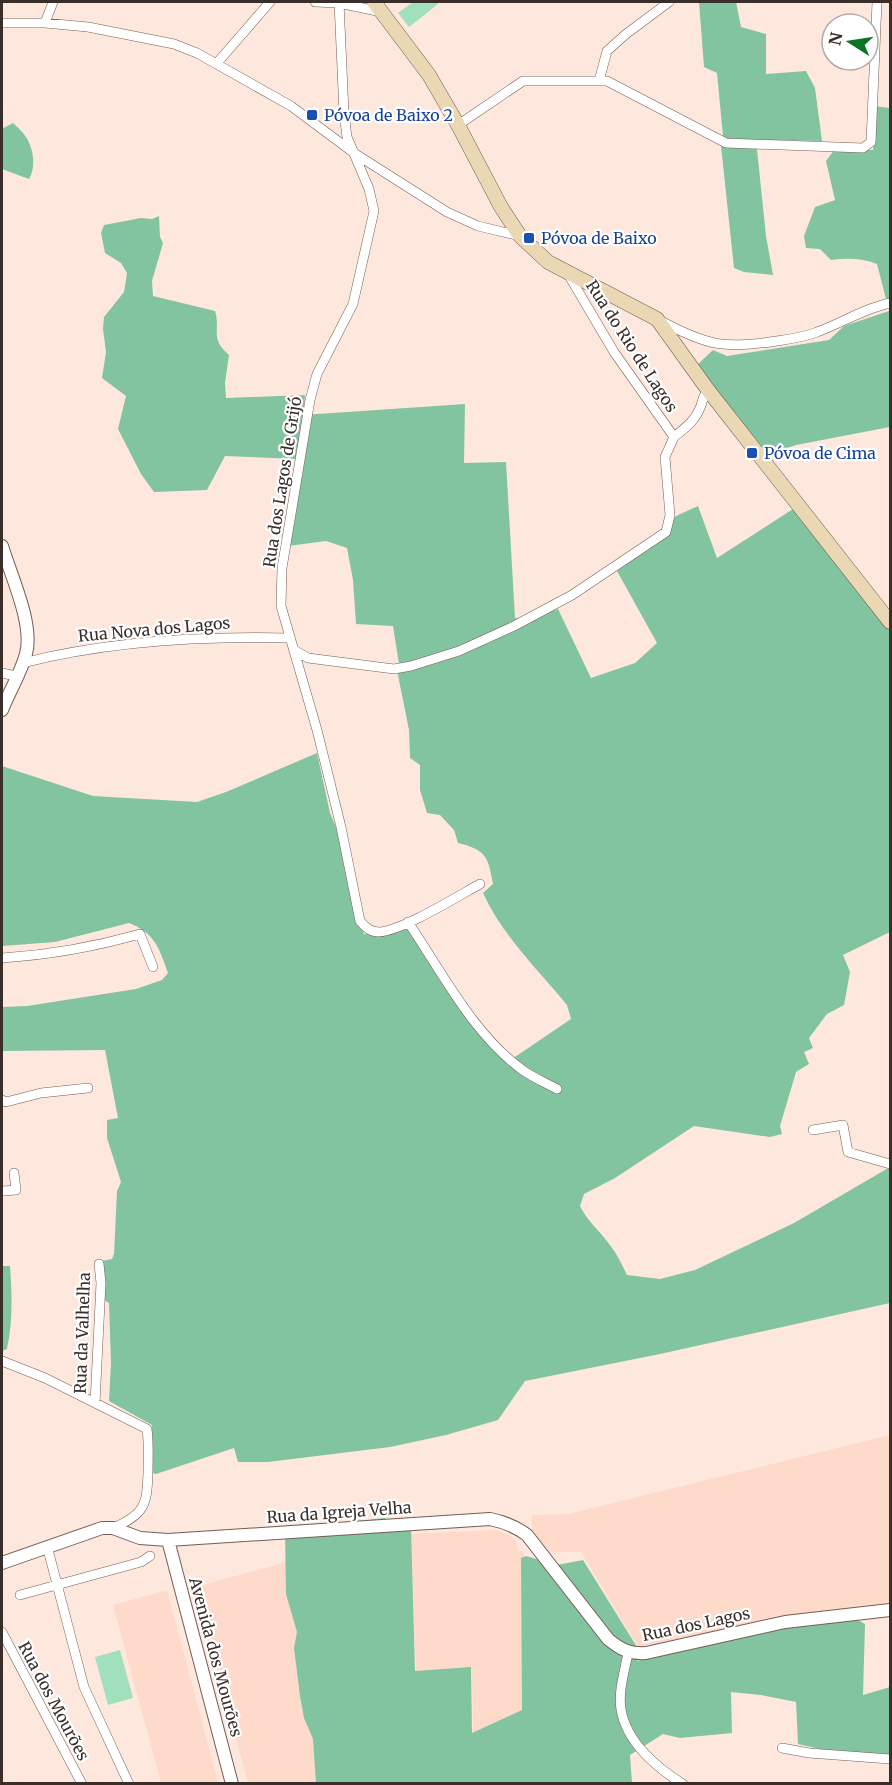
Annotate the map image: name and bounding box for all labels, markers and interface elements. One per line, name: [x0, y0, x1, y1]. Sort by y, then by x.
north arrow: [820, 12, 880, 72]
text: N: [824, 30, 846, 47]
place label: Póvoa de Baixo 2: [324, 105, 453, 125]
marker: Póvoa de Baixo 2: [305, 108, 319, 122]
place label: Póvoa de Baixo: [541, 228, 657, 248]
marker: Póvoa de Baixo: [522, 231, 536, 245]
street label: Rua do Rio de Lagos: [582, 276, 682, 416]
street label: Rua dos Lagos de Grijó: [259, 395, 305, 569]
place label: Póvoa de Cima: [764, 443, 876, 463]
marker: Póvoa de Cima: [745, 446, 759, 460]
street label: Rua Nova dos Lagos: [77, 612, 231, 646]
street label: Rua da Valhelha: [70, 1271, 94, 1394]
street label: Rua da Igreja Velha: [266, 1497, 413, 1527]
street label: Avenida dos Mourões: [185, 1574, 247, 1739]
street label: Rua dos Lagos: [640, 1603, 752, 1645]
street label: Rua dos Mourões: [14, 1638, 94, 1764]

